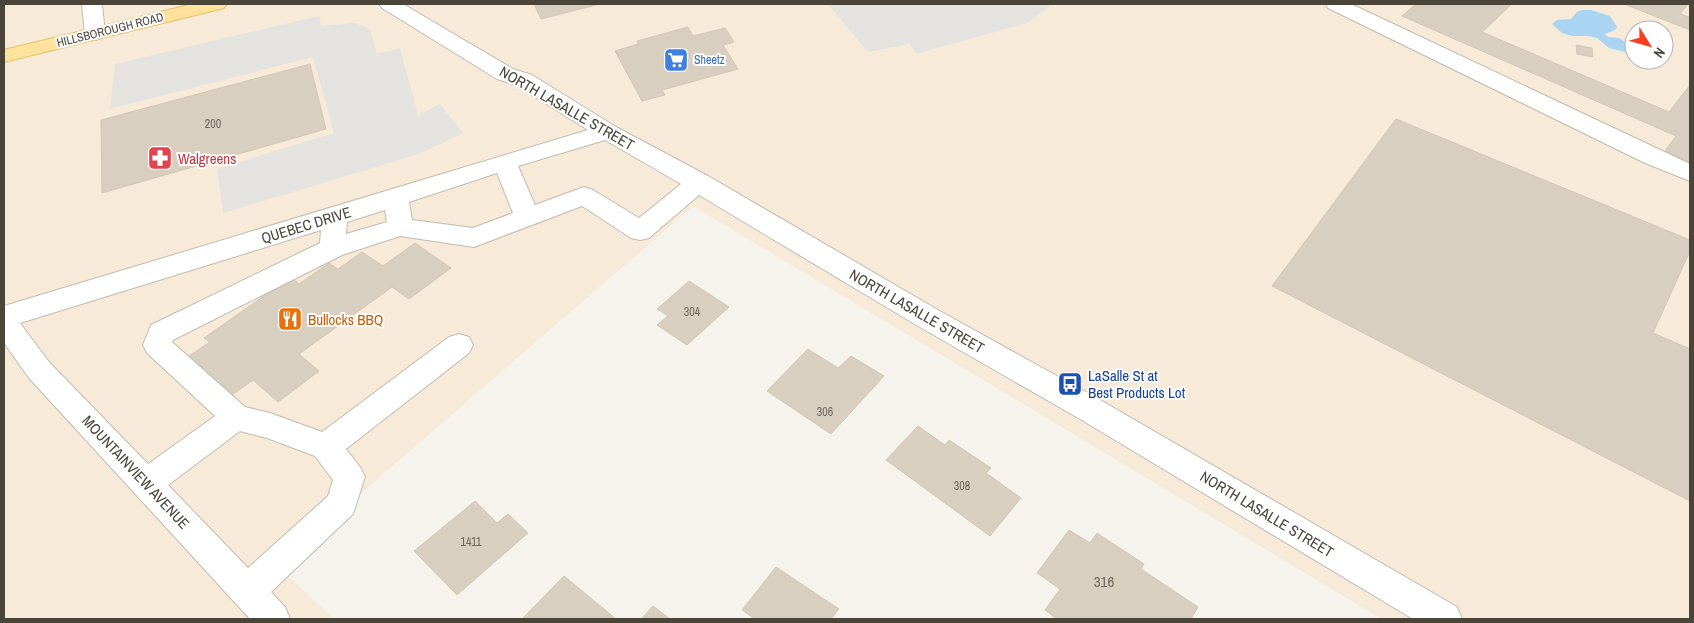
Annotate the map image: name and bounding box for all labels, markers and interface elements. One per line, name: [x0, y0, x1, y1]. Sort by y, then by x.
street label: HILLSBOROUGH ROAD: [55, 9, 165, 51]
north arrow: [1624, 20, 1674, 70]
text: N: [1650, 44, 1669, 62]
supermarket icon: Sheetz: [663, 47, 689, 73]
place label: Sheetz: [694, 52, 725, 68]
street label: NORTH LASALLE STREET: [496, 61, 639, 155]
house number: 200: [205, 116, 221, 132]
pharmacy icon: Walgreens: [147, 145, 173, 171]
place label: Walgreens: [178, 148, 236, 169]
street label: QUEBEC DRIVE: [258, 201, 354, 249]
street label: NORTH LASALLE STREET: [846, 264, 989, 358]
house number: 304: [684, 304, 701, 320]
restaurant icon: Bullocks BBQ: [277, 306, 303, 332]
place label: Bullocks BBQ: [308, 309, 383, 330]
place label: LaSalle St at Best Products Lot: [1088, 365, 1186, 403]
bus stop icon: LaSalle St at Best Products Lot: [1057, 371, 1083, 397]
house number: 306: [817, 404, 833, 420]
street label: MOUNTAINVIEW AVENUE: [78, 411, 194, 533]
street label: NORTH LASALLE STREET: [1196, 466, 1338, 562]
house number: 308: [954, 478, 970, 494]
house number: 1411: [460, 534, 482, 550]
house number: 316: [1094, 571, 1114, 592]

